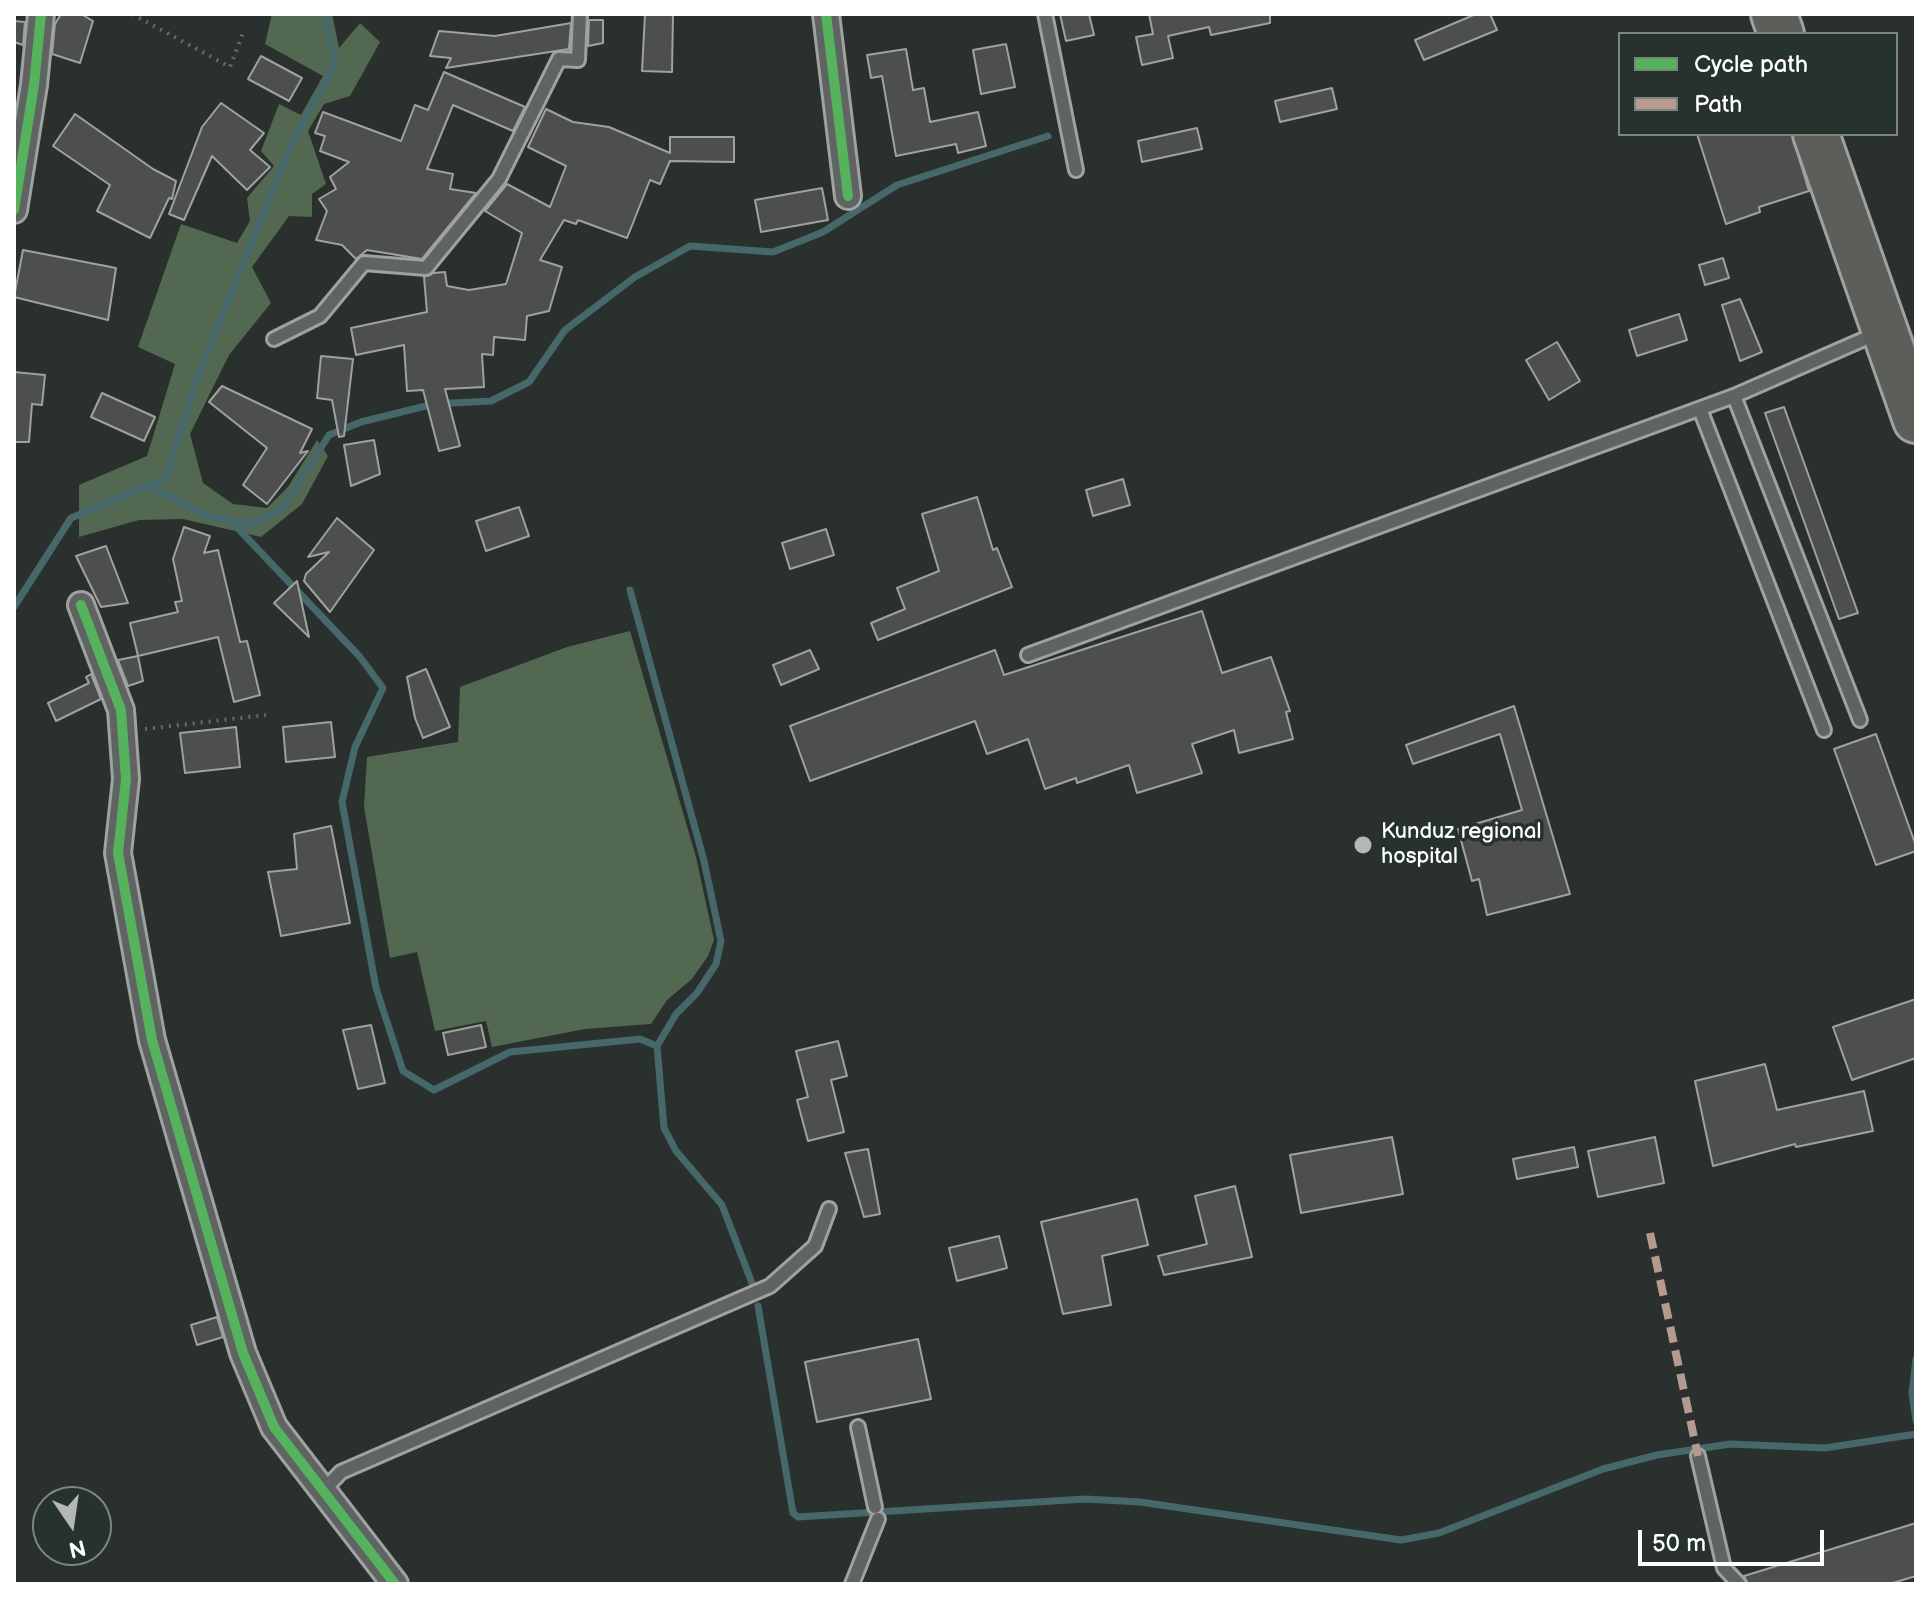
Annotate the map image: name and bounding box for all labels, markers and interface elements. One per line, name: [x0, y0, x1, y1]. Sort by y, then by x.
legend: [1618, 32, 1898, 136]
text: Cycle path: [1694, 50, 1808, 79]
text: Path: [1694, 90, 1742, 119]
place label: Kunduz regional hospital: [1381, 819, 1541, 870]
marker: Kunduz regional hospital: [1352, 834, 1374, 856]
north arrow: [32, 1486, 112, 1566]
scale bar: [1642, 1514, 1828, 1564]
text: 50 m: [1652, 1529, 1706, 1558]
text: N: [66, 1533, 88, 1563]

